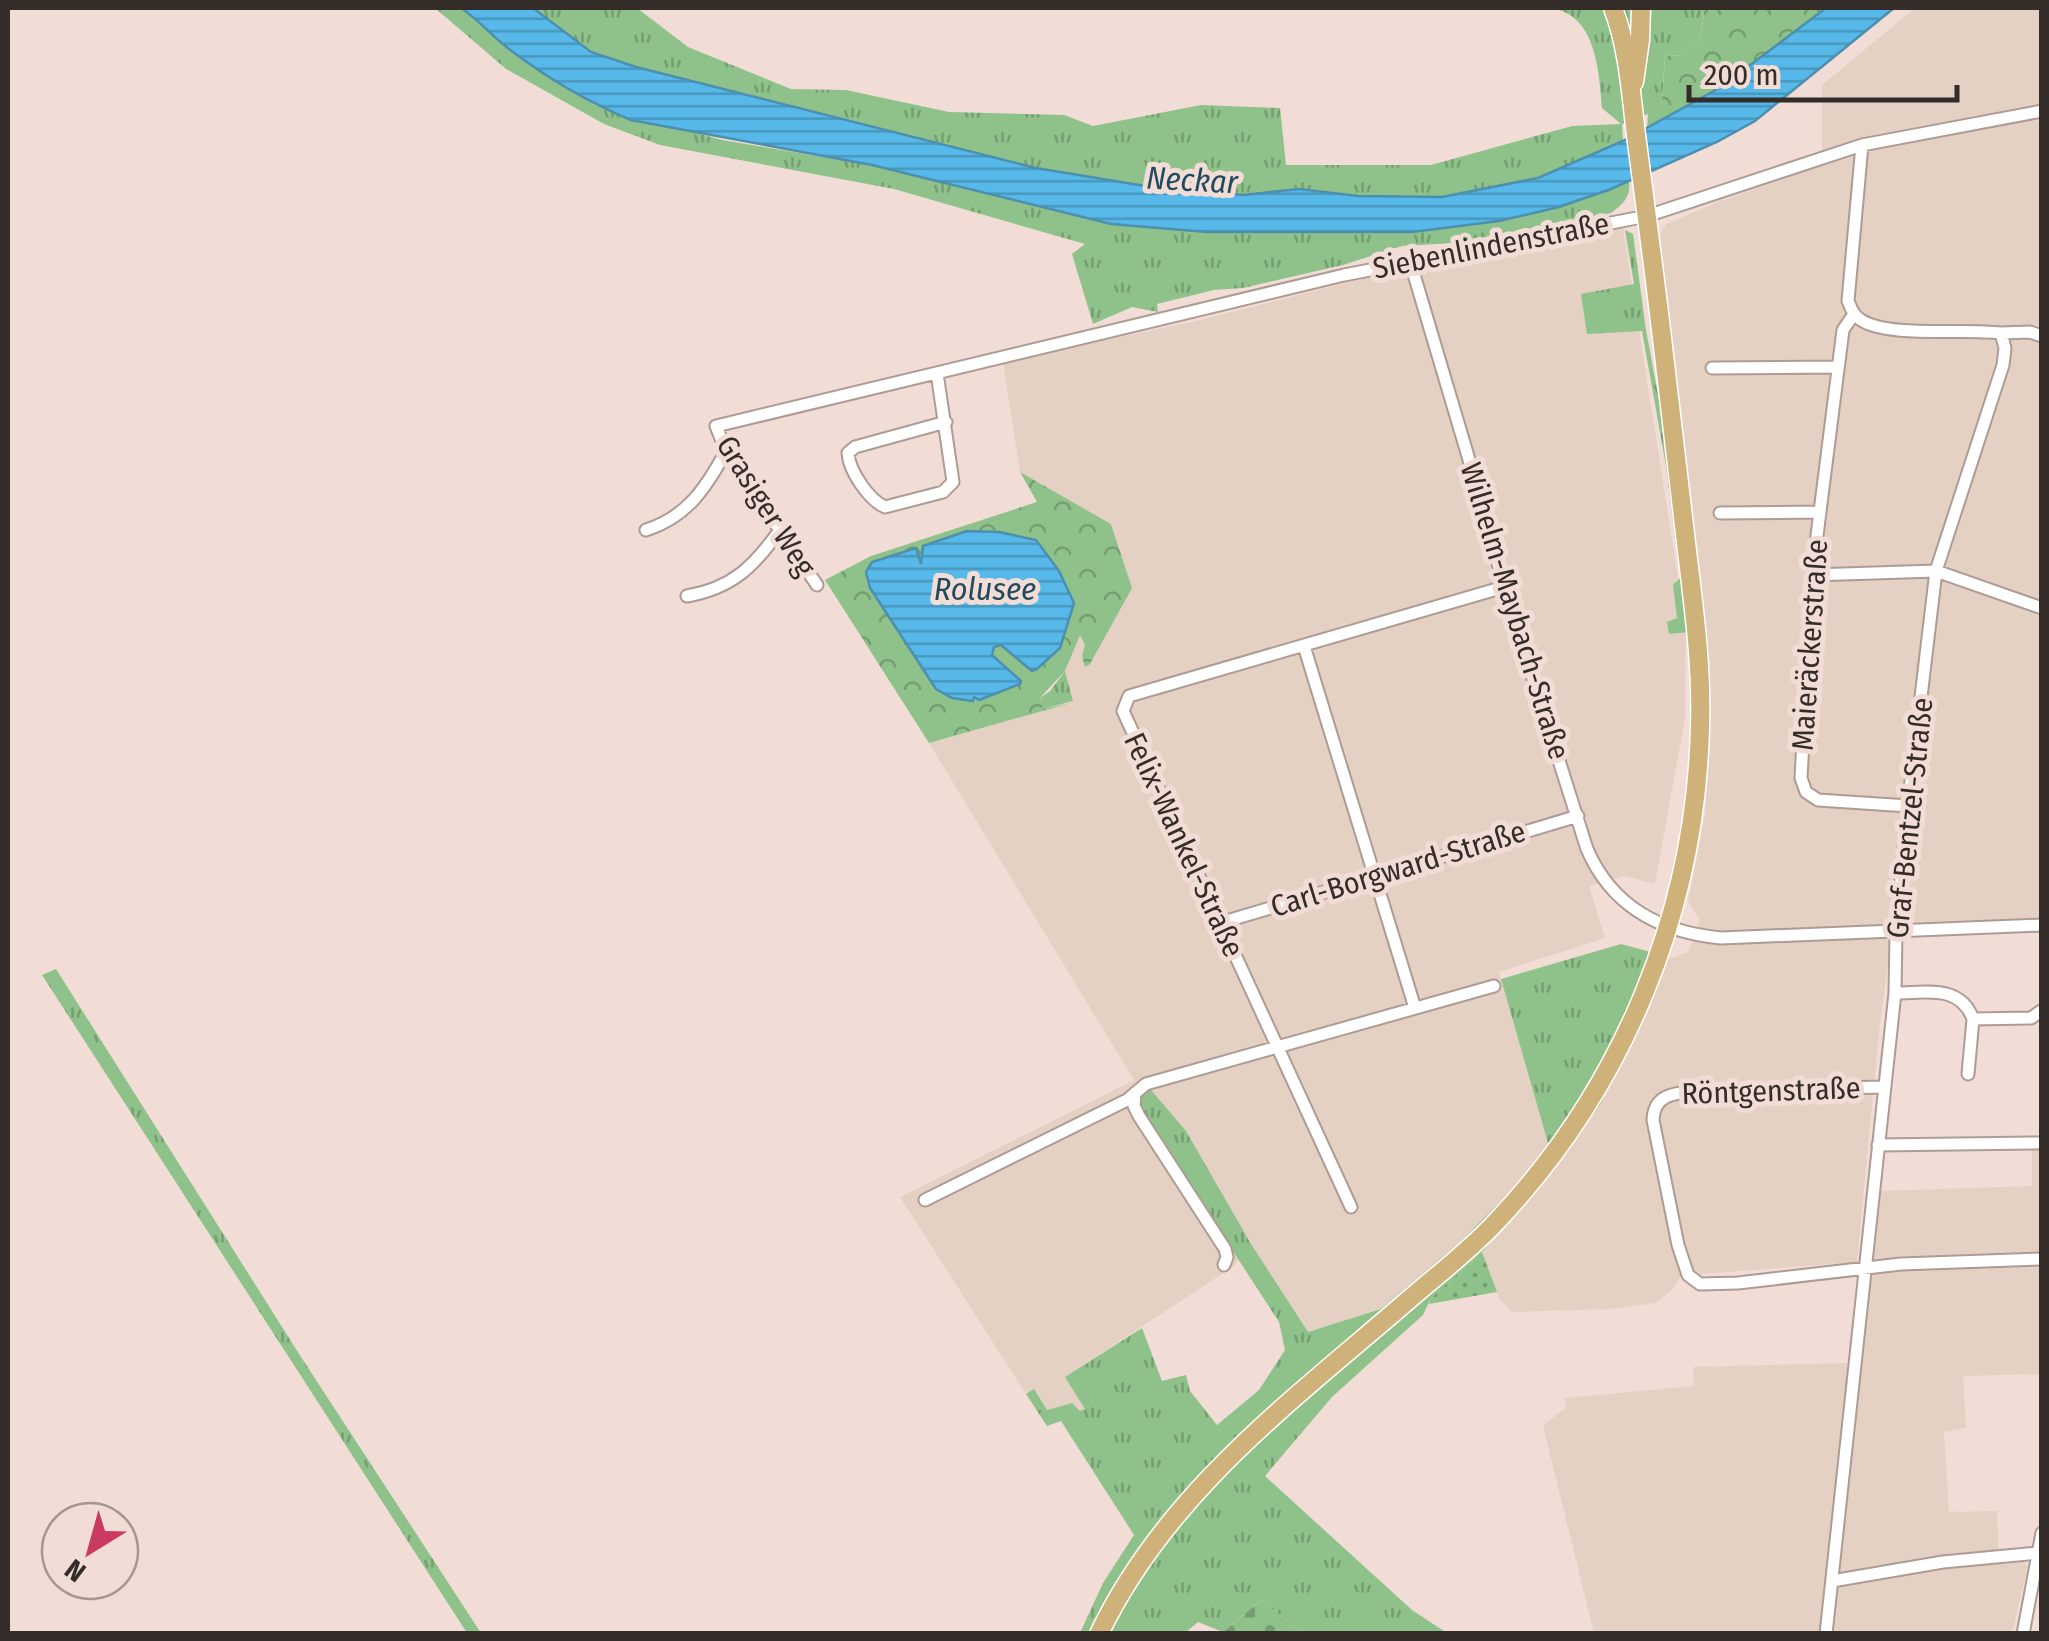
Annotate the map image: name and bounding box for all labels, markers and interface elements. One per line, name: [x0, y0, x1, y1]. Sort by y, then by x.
scale bar: [1689, 40, 1956, 102]
text: 200 m: [1704, 57, 1779, 93]
water label: Neckar: [1145, 159, 1240, 201]
street label: Siebenlindenstraße: [1370, 205, 1612, 287]
street label: Grasiger Weg: [709, 429, 824, 584]
street label: Wilhelm-Maybach-Straße: [1453, 458, 1577, 764]
street label: Maieräckerstraße: [1785, 538, 1835, 752]
water label: Rolusee: [934, 570, 1036, 608]
street label: Graf-Bentzel-Straße: [1879, 696, 1941, 940]
street label: Felix-Wankel-Straße: [1116, 727, 1252, 963]
street label: Carl-Borgward-Straße: [1266, 813, 1530, 925]
street label: Röntgenstraße: [1681, 1070, 1861, 1112]
north arrow: [40, 1501, 140, 1601]
text: N: [59, 1552, 92, 1589]

